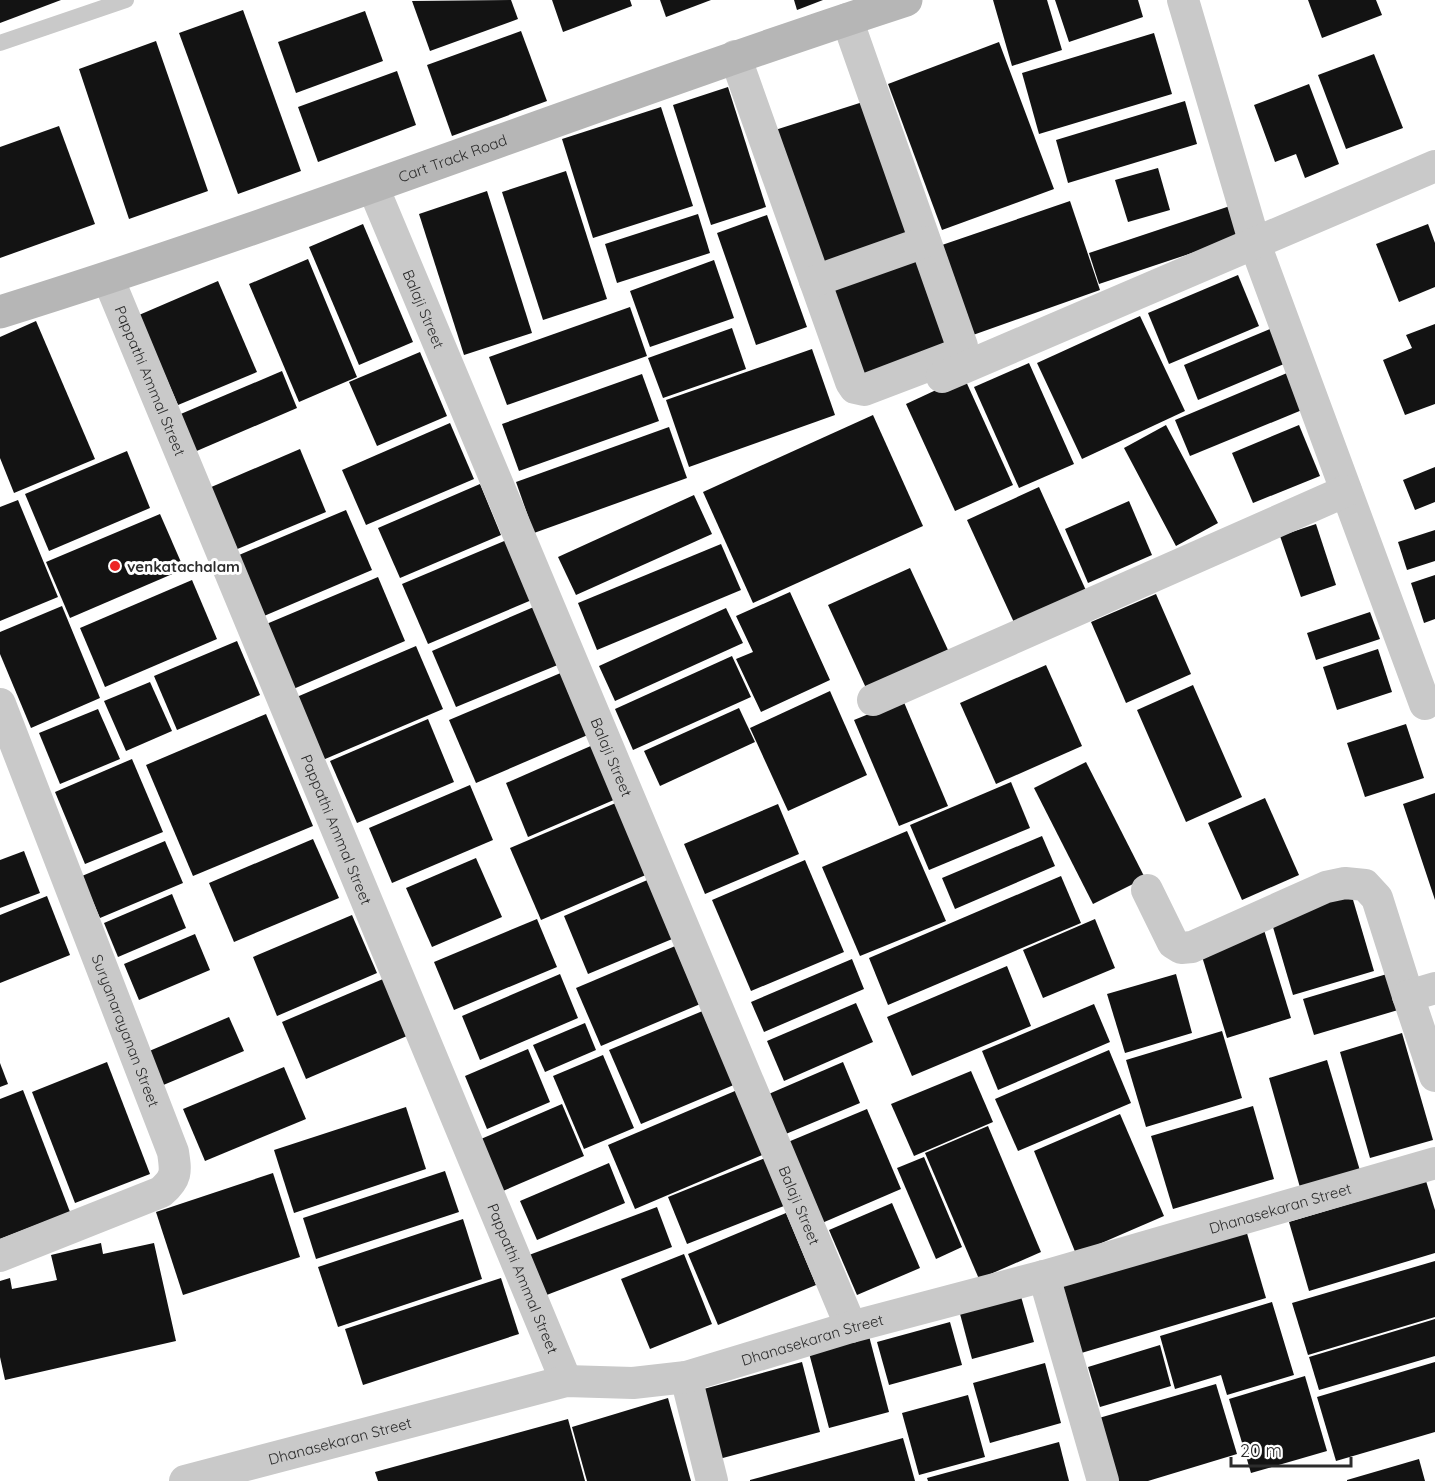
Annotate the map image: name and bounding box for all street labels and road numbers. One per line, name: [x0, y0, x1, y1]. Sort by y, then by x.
street label: Cart Track Road: [396, 130, 509, 186]
street label: Balaji Street: [399, 266, 449, 351]
street label: Pappathi Ammal Street: [111, 303, 190, 459]
street label: Balaji Street: [587, 715, 637, 799]
street label: Pappathi Ammal Street: [297, 751, 377, 907]
street label: Suryanarayanan Street: [88, 951, 164, 1110]
street label: Balaji Street: [775, 1163, 825, 1247]
street label: Dhanasekaran Street: [1207, 1178, 1353, 1237]
street label: Pappathi Ammal Street: [484, 1200, 563, 1356]
street label: Dhanasekaran Street: [739, 1309, 885, 1369]
street label: Dhanasekaran Street: [266, 1412, 413, 1468]

